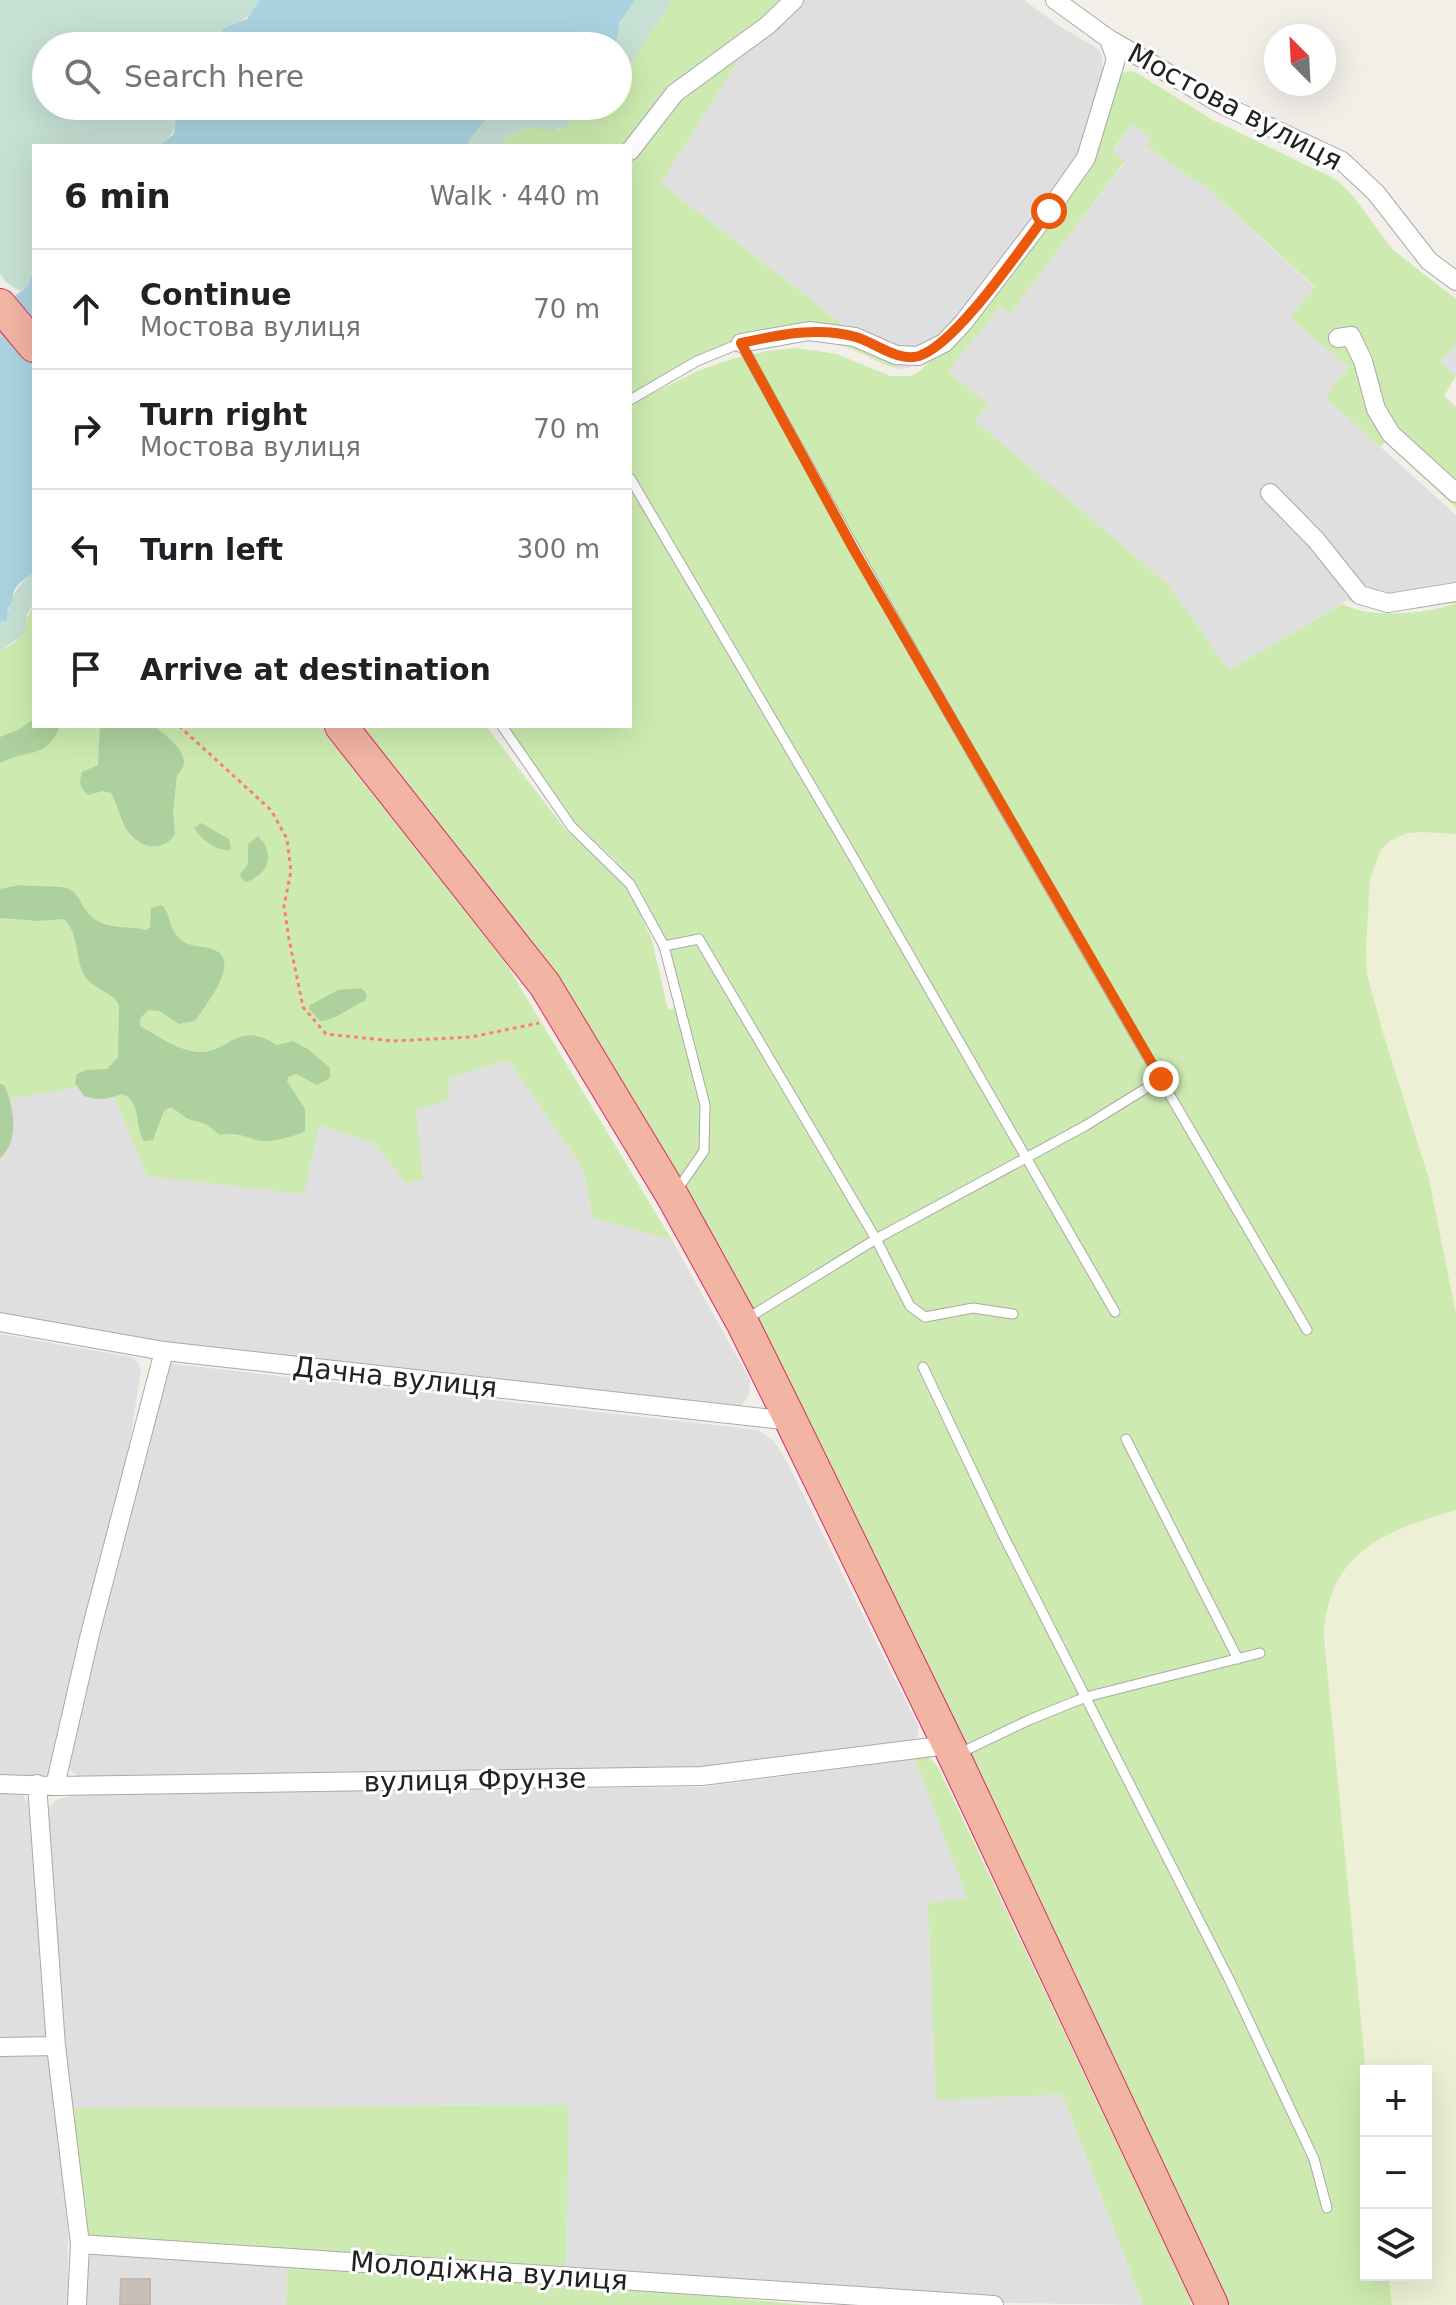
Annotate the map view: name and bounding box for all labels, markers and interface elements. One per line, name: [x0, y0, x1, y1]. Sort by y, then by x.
north arrow: [1264, 24, 1336, 96]
search box: [32, 32, 632, 120]
street label: Мостова вулиця: [1122, 37, 1348, 177]
icon: search: [60, 54, 104, 98]
text: Search here: [124, 59, 304, 94]
text: 6 min: [64, 176, 171, 216]
text: Walk · 440 m: [430, 181, 600, 211]
route start: [1031, 193, 1067, 229]
text: Continue: [140, 277, 292, 312]
icon: ahead: [64, 287, 108, 331]
text: 70 m: [533, 294, 600, 324]
text: Мостова вулиця: [140, 312, 361, 342]
text: Turn right: [140, 397, 307, 432]
icon: right: [64, 407, 108, 451]
text: 70 m: [533, 414, 600, 444]
text: Мостова вулиця: [140, 432, 361, 462]
icon: left: [64, 527, 108, 571]
text: Turn left: [140, 532, 283, 567]
text: 300 m: [517, 534, 600, 564]
icon: arrive: [64, 647, 108, 691]
text: Arrive at destination: [140, 652, 491, 687]
route end: [1143, 1061, 1179, 1097]
street label: Дачна вулиця: [291, 1350, 499, 1404]
street label: вулиця Фрунзе: [363, 1762, 587, 1798]
map controls: [1360, 2065, 1432, 2281]
button: +: [1360, 2065, 1432, 2137]
button: −: [1360, 2137, 1432, 2209]
button: layers: [1360, 2209, 1432, 2281]
street label: Молодіжна вулиця: [349, 2245, 629, 2297]

